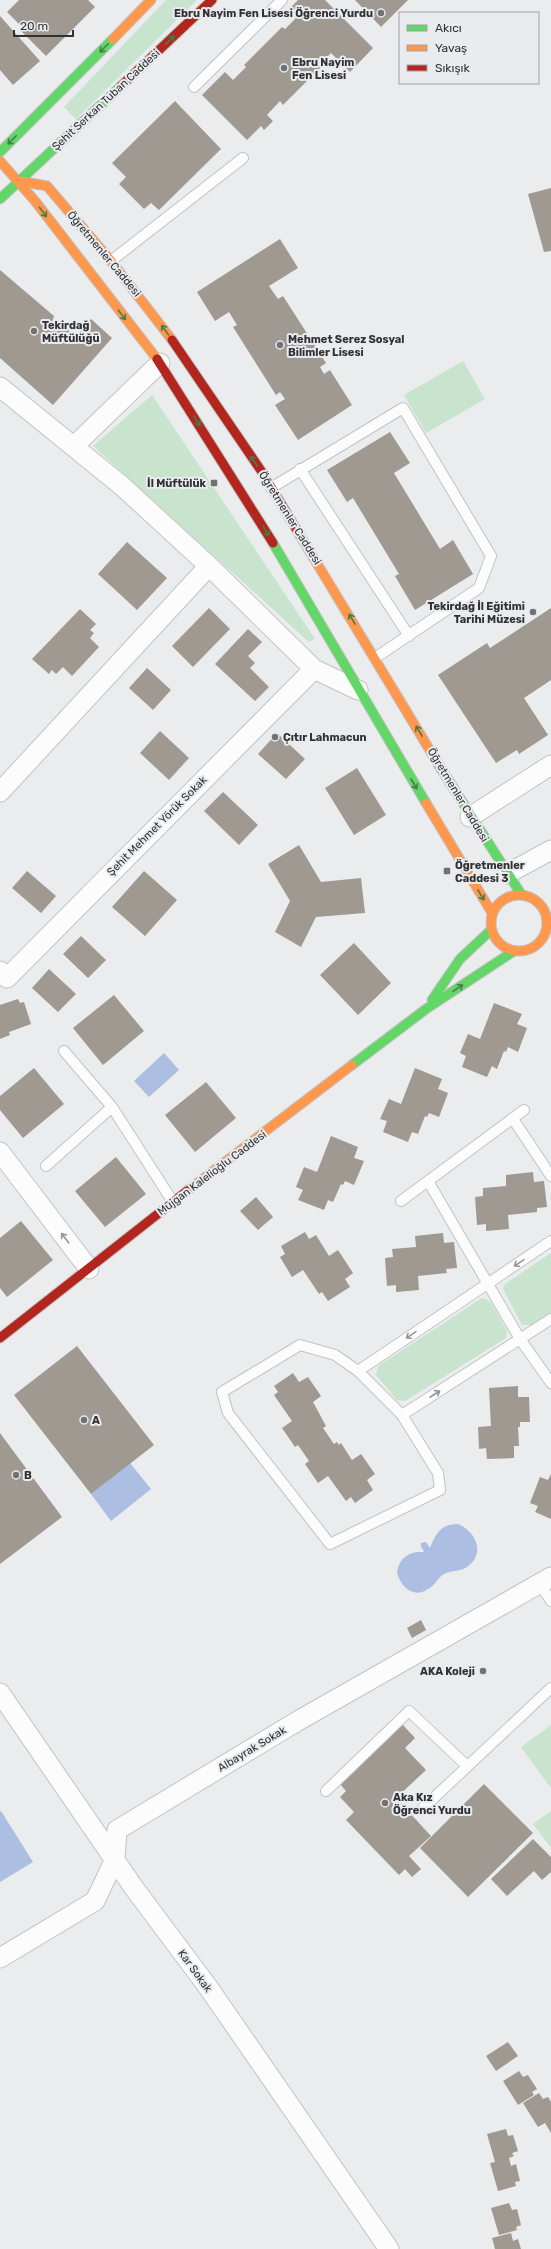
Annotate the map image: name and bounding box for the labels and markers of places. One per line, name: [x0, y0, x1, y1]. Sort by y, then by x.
place label: Ebru Nayim Fen Lisesi Öğrenci Yurdu: [174, 7, 373, 20]
marker: Ebru Nayim Fen Lisesi Öğrenci Yurdu: [376, 8, 386, 18]
place label: Ebru Nayim Fen Lisesi: [292, 56, 354, 82]
marker: Ebru Nayim Fen Lisesi: [279, 63, 289, 73]
place label: Tekirdağ Müftülüğü: [42, 319, 99, 345]
marker: Tekirdağ Müftülüğü: [29, 326, 39, 336]
place label: Mehmet Serez Sosyal Bilimler Lisesi: [288, 333, 404, 359]
marker: Mehmet Serez Sosyal Bilimler Lisesi: [275, 340, 285, 350]
place label: İl Müftülük: [147, 477, 207, 490]
marker: İl Müftülük: [209, 478, 219, 488]
place label: Tekirdağ İl Eğitimi Tarihi Müzesi: [428, 600, 525, 626]
marker: Tekirdağ İl Eğitimi Tarihi Müzesi: [528, 607, 538, 617]
place label: Çıtır Lahmacun: [283, 731, 367, 744]
marker: Çıtır Lahmacun: [270, 732, 280, 742]
place label: Öğretmenler Caddesi 3: [455, 859, 525, 885]
marker: Öğretmenler Caddesi 3: [442, 866, 452, 876]
place label: A: [92, 1414, 100, 1427]
marker: A: [79, 1415, 89, 1425]
place label: B: [24, 1469, 32, 1482]
marker: B: [11, 1470, 21, 1480]
place label: AKA Koleji: [420, 1665, 475, 1678]
marker: AKA Koleji: [478, 1666, 488, 1676]
place label: Aka Kız Öğrenci Yurdu: [393, 1791, 471, 1817]
marker: Aka Kız Öğrenci Yurdu: [380, 1798, 390, 1808]

